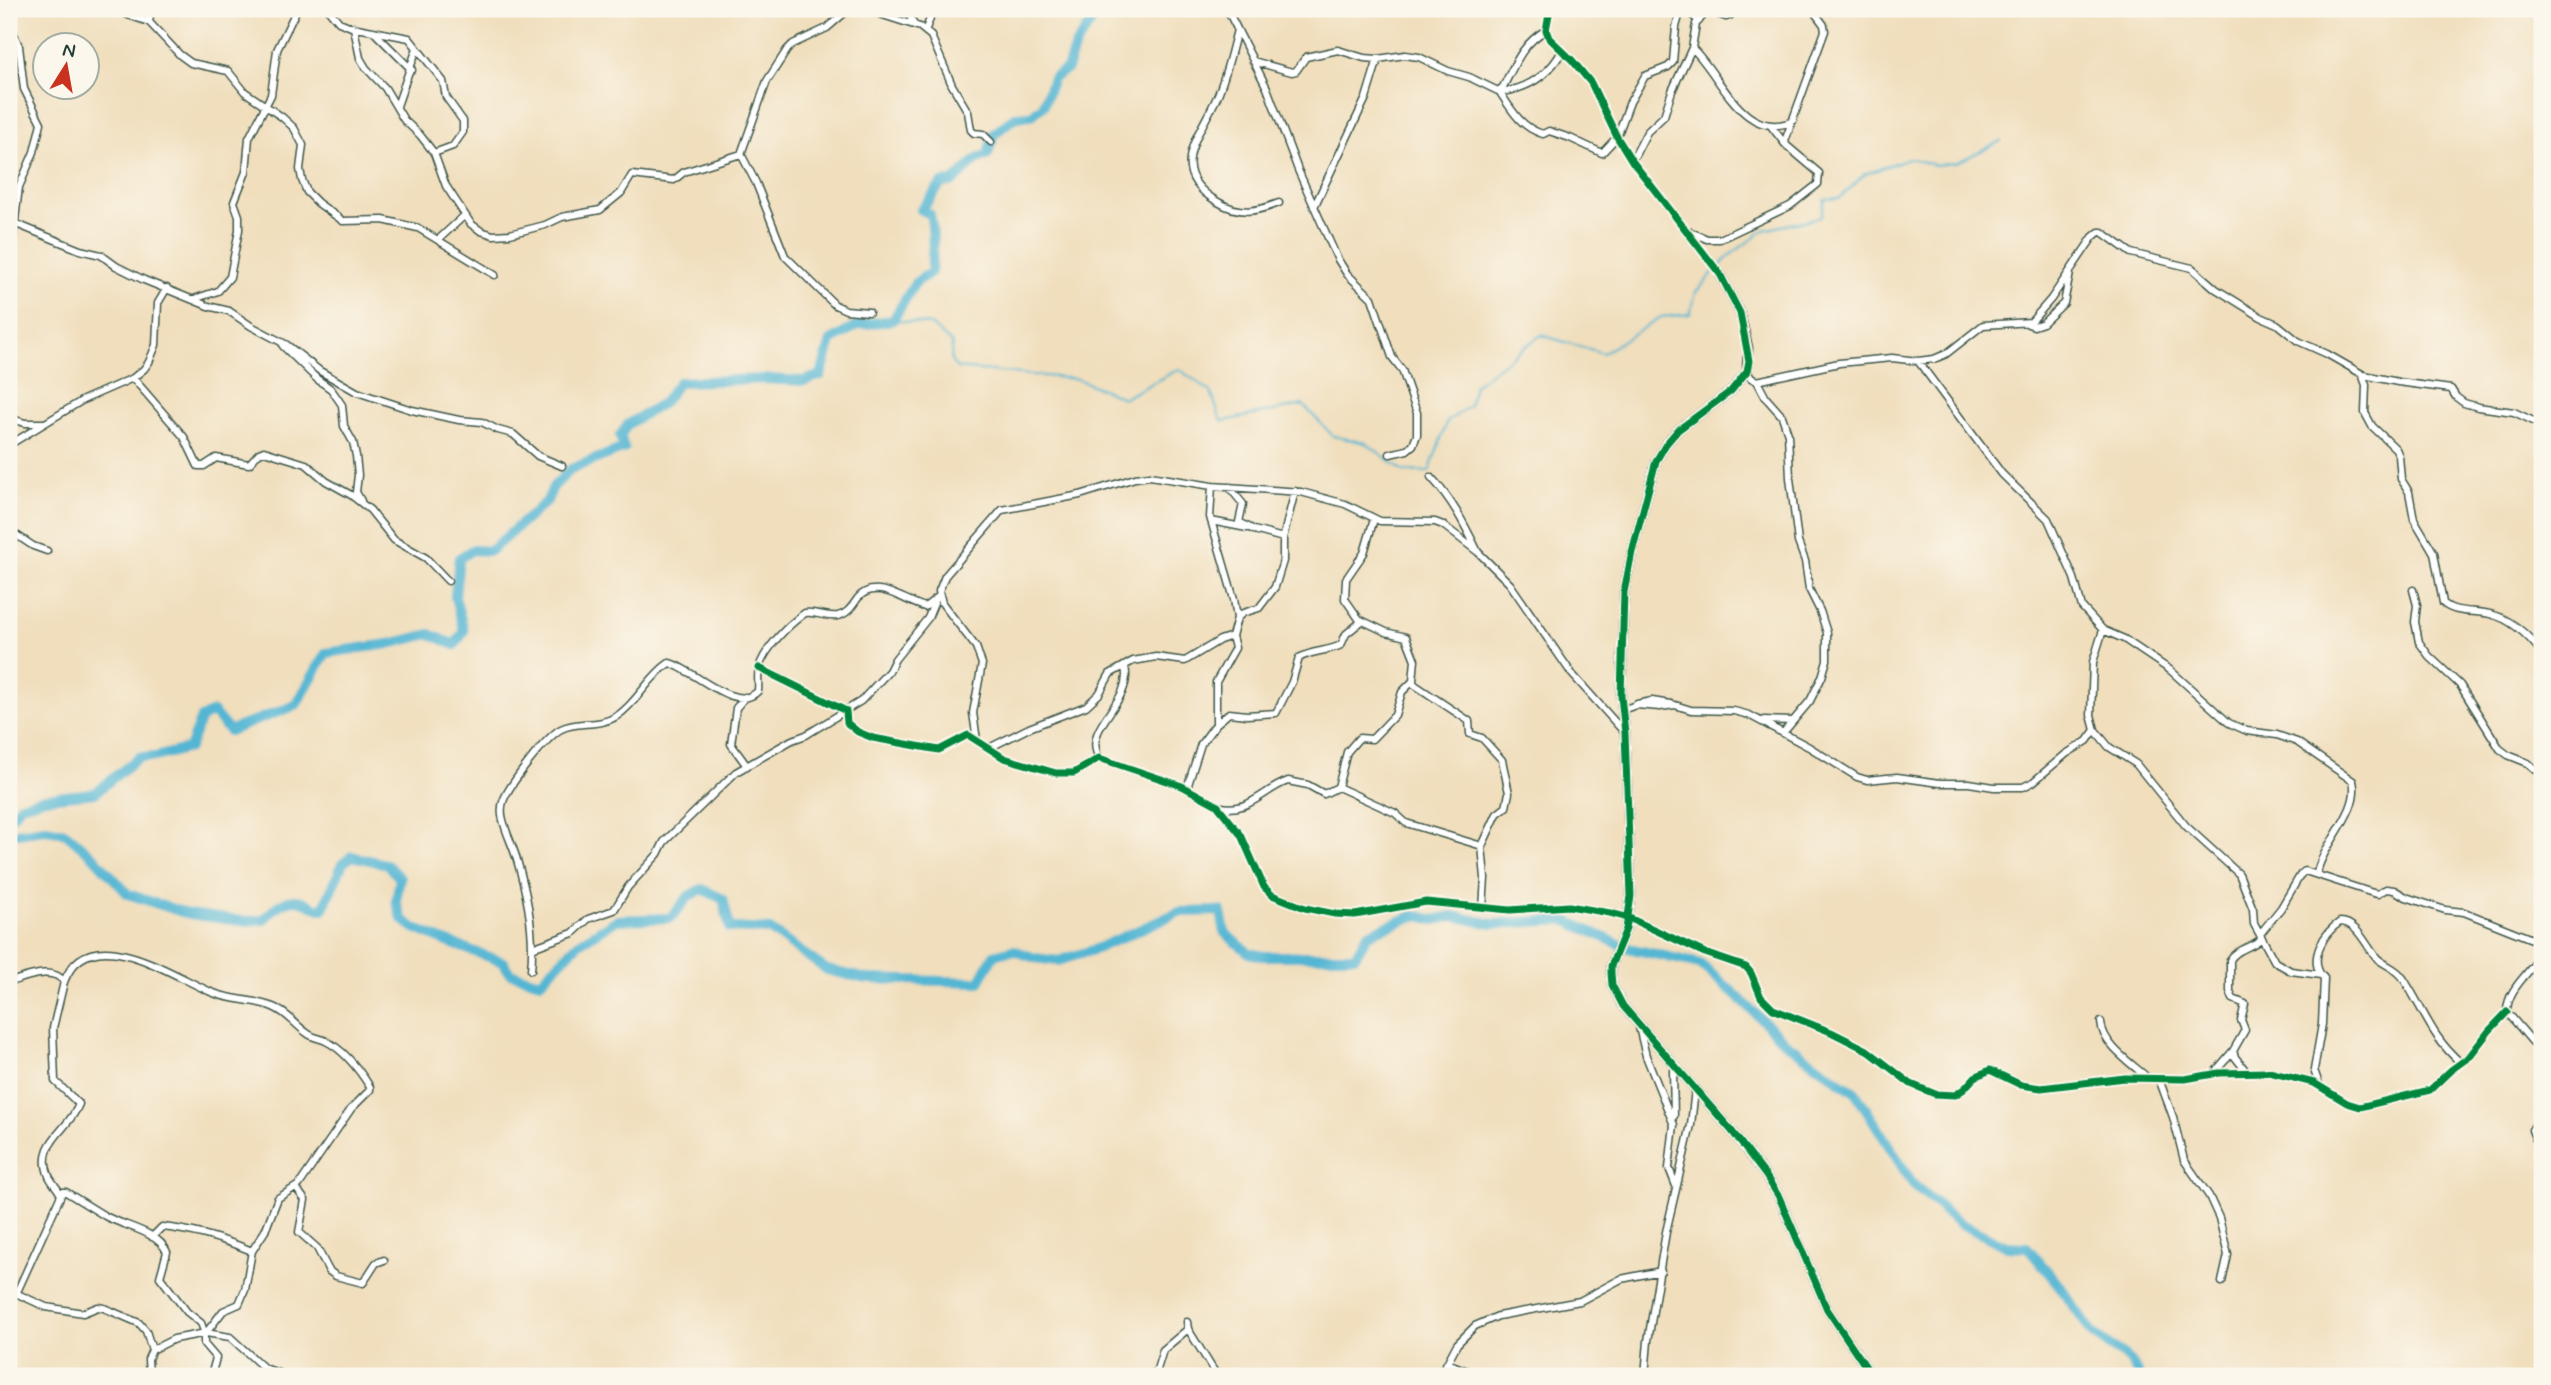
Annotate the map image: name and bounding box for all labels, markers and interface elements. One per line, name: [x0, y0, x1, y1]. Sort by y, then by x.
north arrow: [32, 32, 102, 102]
text: N: [60, 37, 78, 64]

